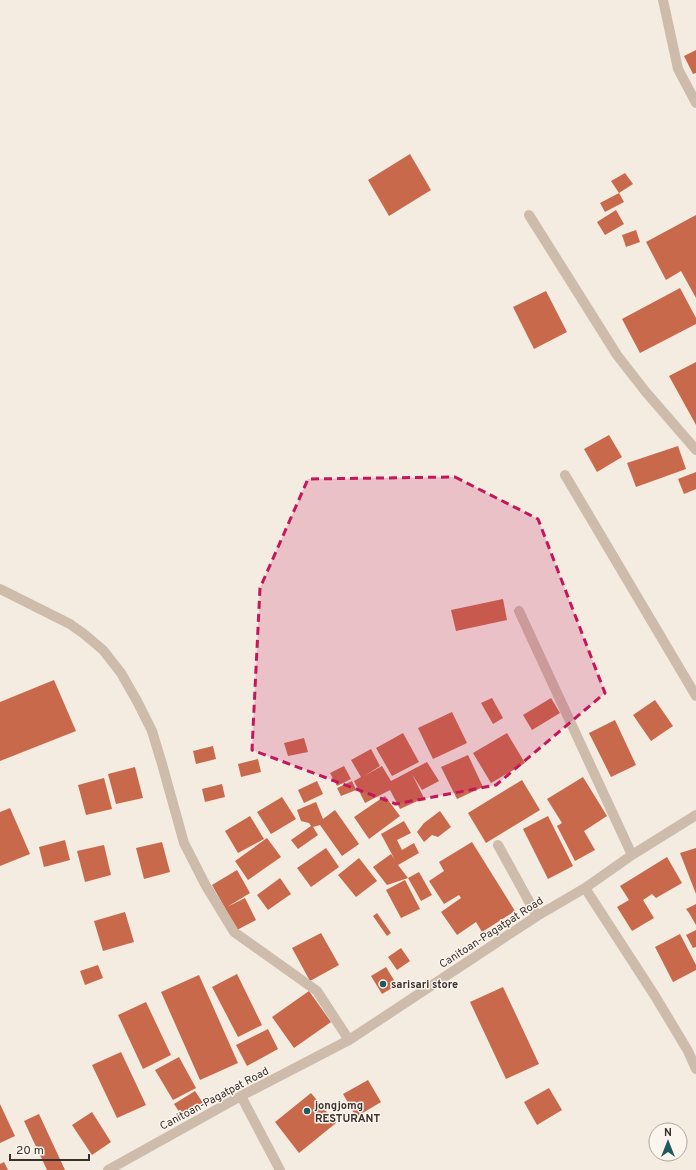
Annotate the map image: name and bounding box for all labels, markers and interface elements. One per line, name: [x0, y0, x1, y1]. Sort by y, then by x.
street label: Canitoan-Pagatpat Road: [437, 894, 546, 972]
place label: sarisari store: [391, 978, 458, 992]
marker: sarisari store: [378, 979, 388, 989]
street label: Canitoan-Pagatpat Road: [158, 1064, 271, 1134]
place label: jongjomg RESTURANT: [314, 1099, 380, 1126]
marker: jongjomg RESTURANT: [302, 1106, 312, 1116]
north arrow: [648, 1122, 688, 1162]
text: N: [664, 1126, 672, 1140]
scale bar: [10, 1136, 89, 1162]
text: 20 m: [16, 1143, 44, 1159]

